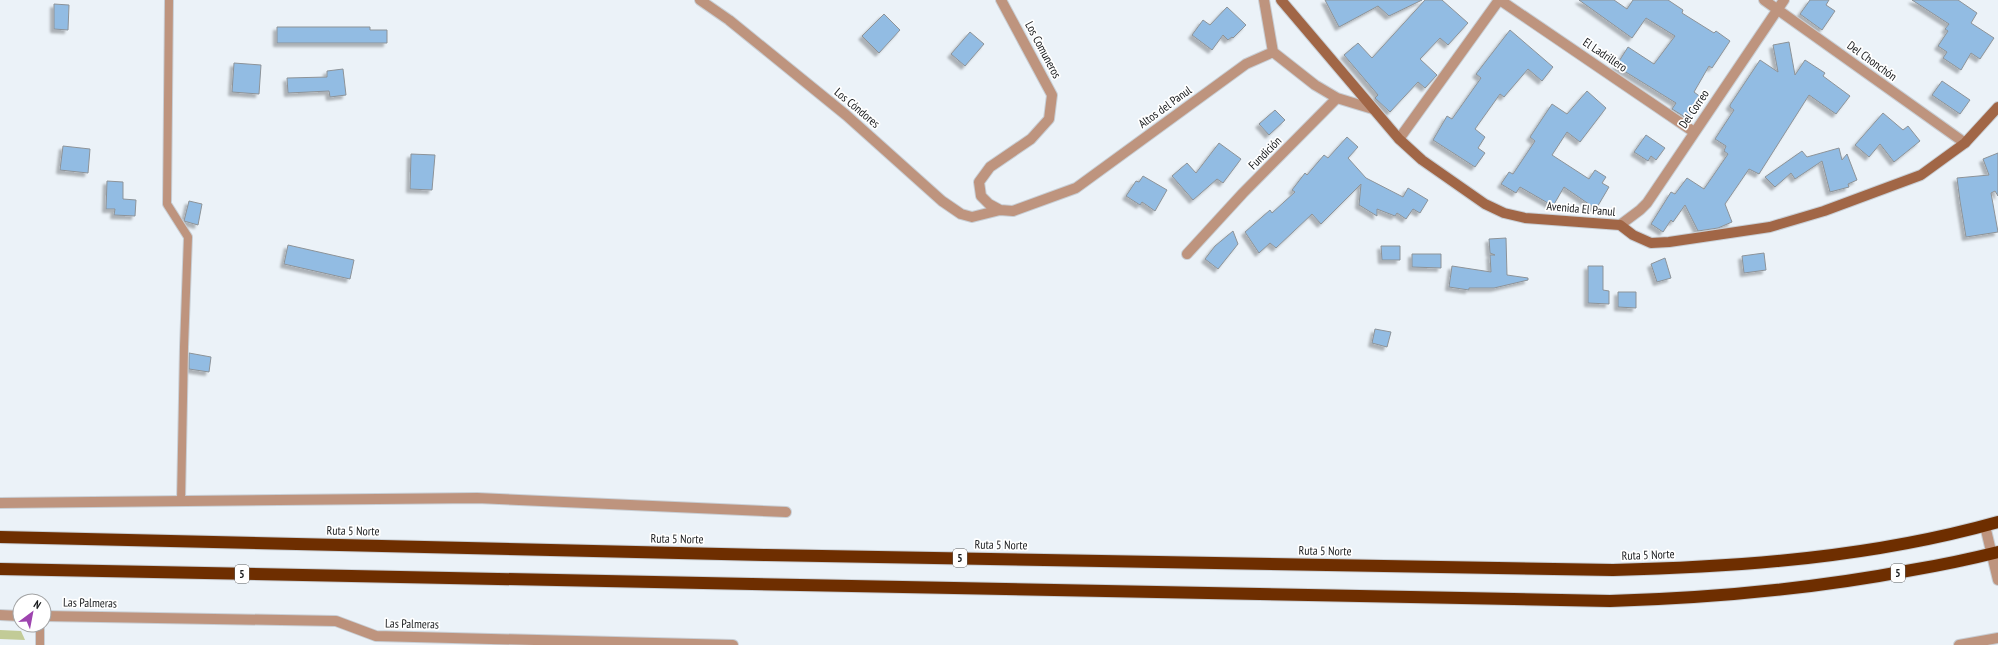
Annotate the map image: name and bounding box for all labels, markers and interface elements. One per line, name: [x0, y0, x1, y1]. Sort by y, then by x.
street label: Los Comuneros: [1022, 19, 1065, 81]
street label: El Ladrillero: [1580, 34, 1630, 75]
street label: Del Chonchón: [1844, 38, 1900, 84]
street label: Altos del Panul: [1135, 82, 1194, 131]
street label: Los Cóndores: [832, 84, 883, 131]
street label: Del Correo: [1675, 86, 1712, 131]
street label: Fundición: [1245, 133, 1284, 172]
street label: Avenida El Panul: [1546, 198, 1616, 219]
street label: Ruta 5 Norte: [326, 523, 380, 538]
street label: Ruta 5 Norte: [650, 531, 704, 546]
street label: Ruta 5 Norte: [974, 537, 1028, 552]
street label: Ruta 5 Norte: [1298, 543, 1352, 558]
street label: Ruta 5 Norte: [1621, 546, 1675, 563]
road number: 5: [953, 549, 967, 567]
road number: 5: [1891, 564, 1905, 582]
road number: 5: [235, 565, 249, 583]
north arrow: [12, 593, 52, 633]
street label: Las Palmeras: [63, 595, 117, 610]
text: N: [31, 597, 44, 612]
street label: Las Palmeras: [385, 616, 439, 631]

